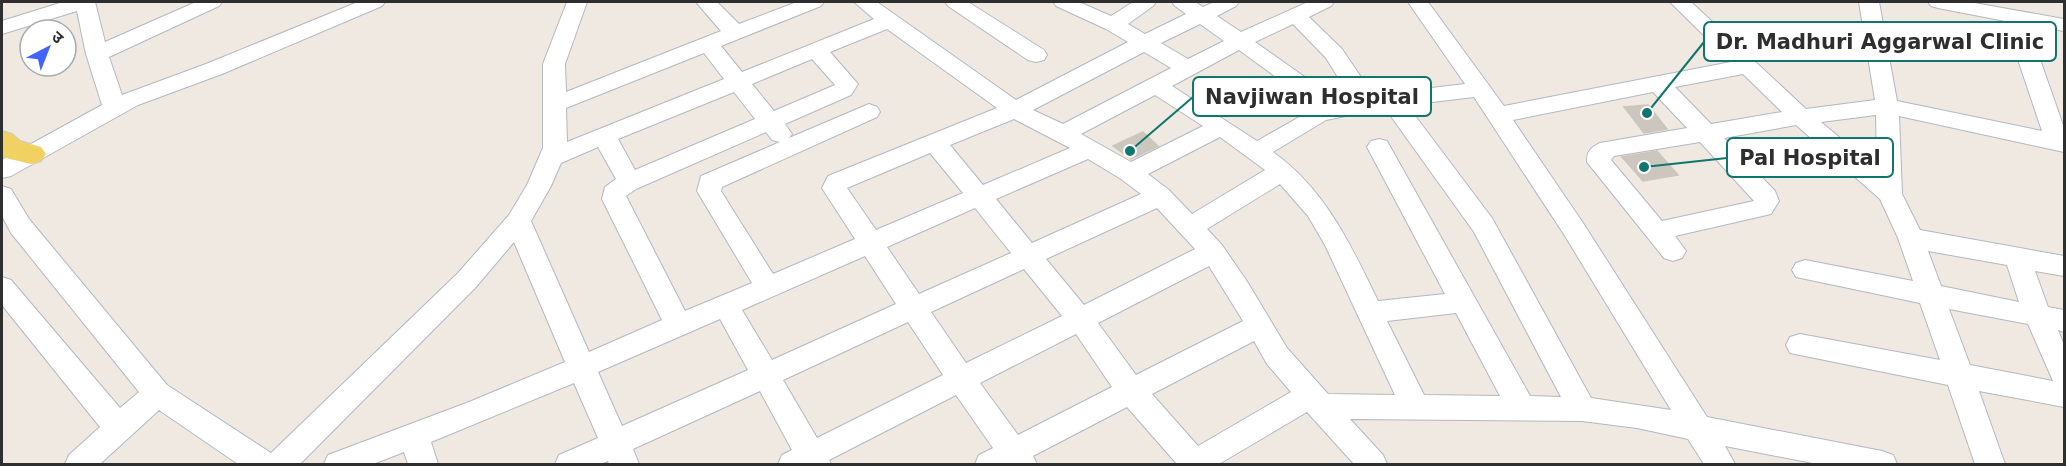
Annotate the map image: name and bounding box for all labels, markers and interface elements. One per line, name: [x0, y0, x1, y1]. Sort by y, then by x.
north arrow: [18, 18, 78, 78]
callout: Dr. Madhuri Aggarwal Clinic: [1704, 22, 2056, 61]
text: उ: [48, 27, 68, 48]
text: Dr. Madhuri Aggarwal Clinic: [1716, 30, 2044, 54]
callout: Navjiwan Hospital: [1193, 77, 1431, 116]
text: Navjiwan Hospital: [1205, 85, 1419, 109]
callout: Pal Hospital: [1727, 138, 1893, 177]
text: Pal Hospital: [1739, 146, 1881, 170]

